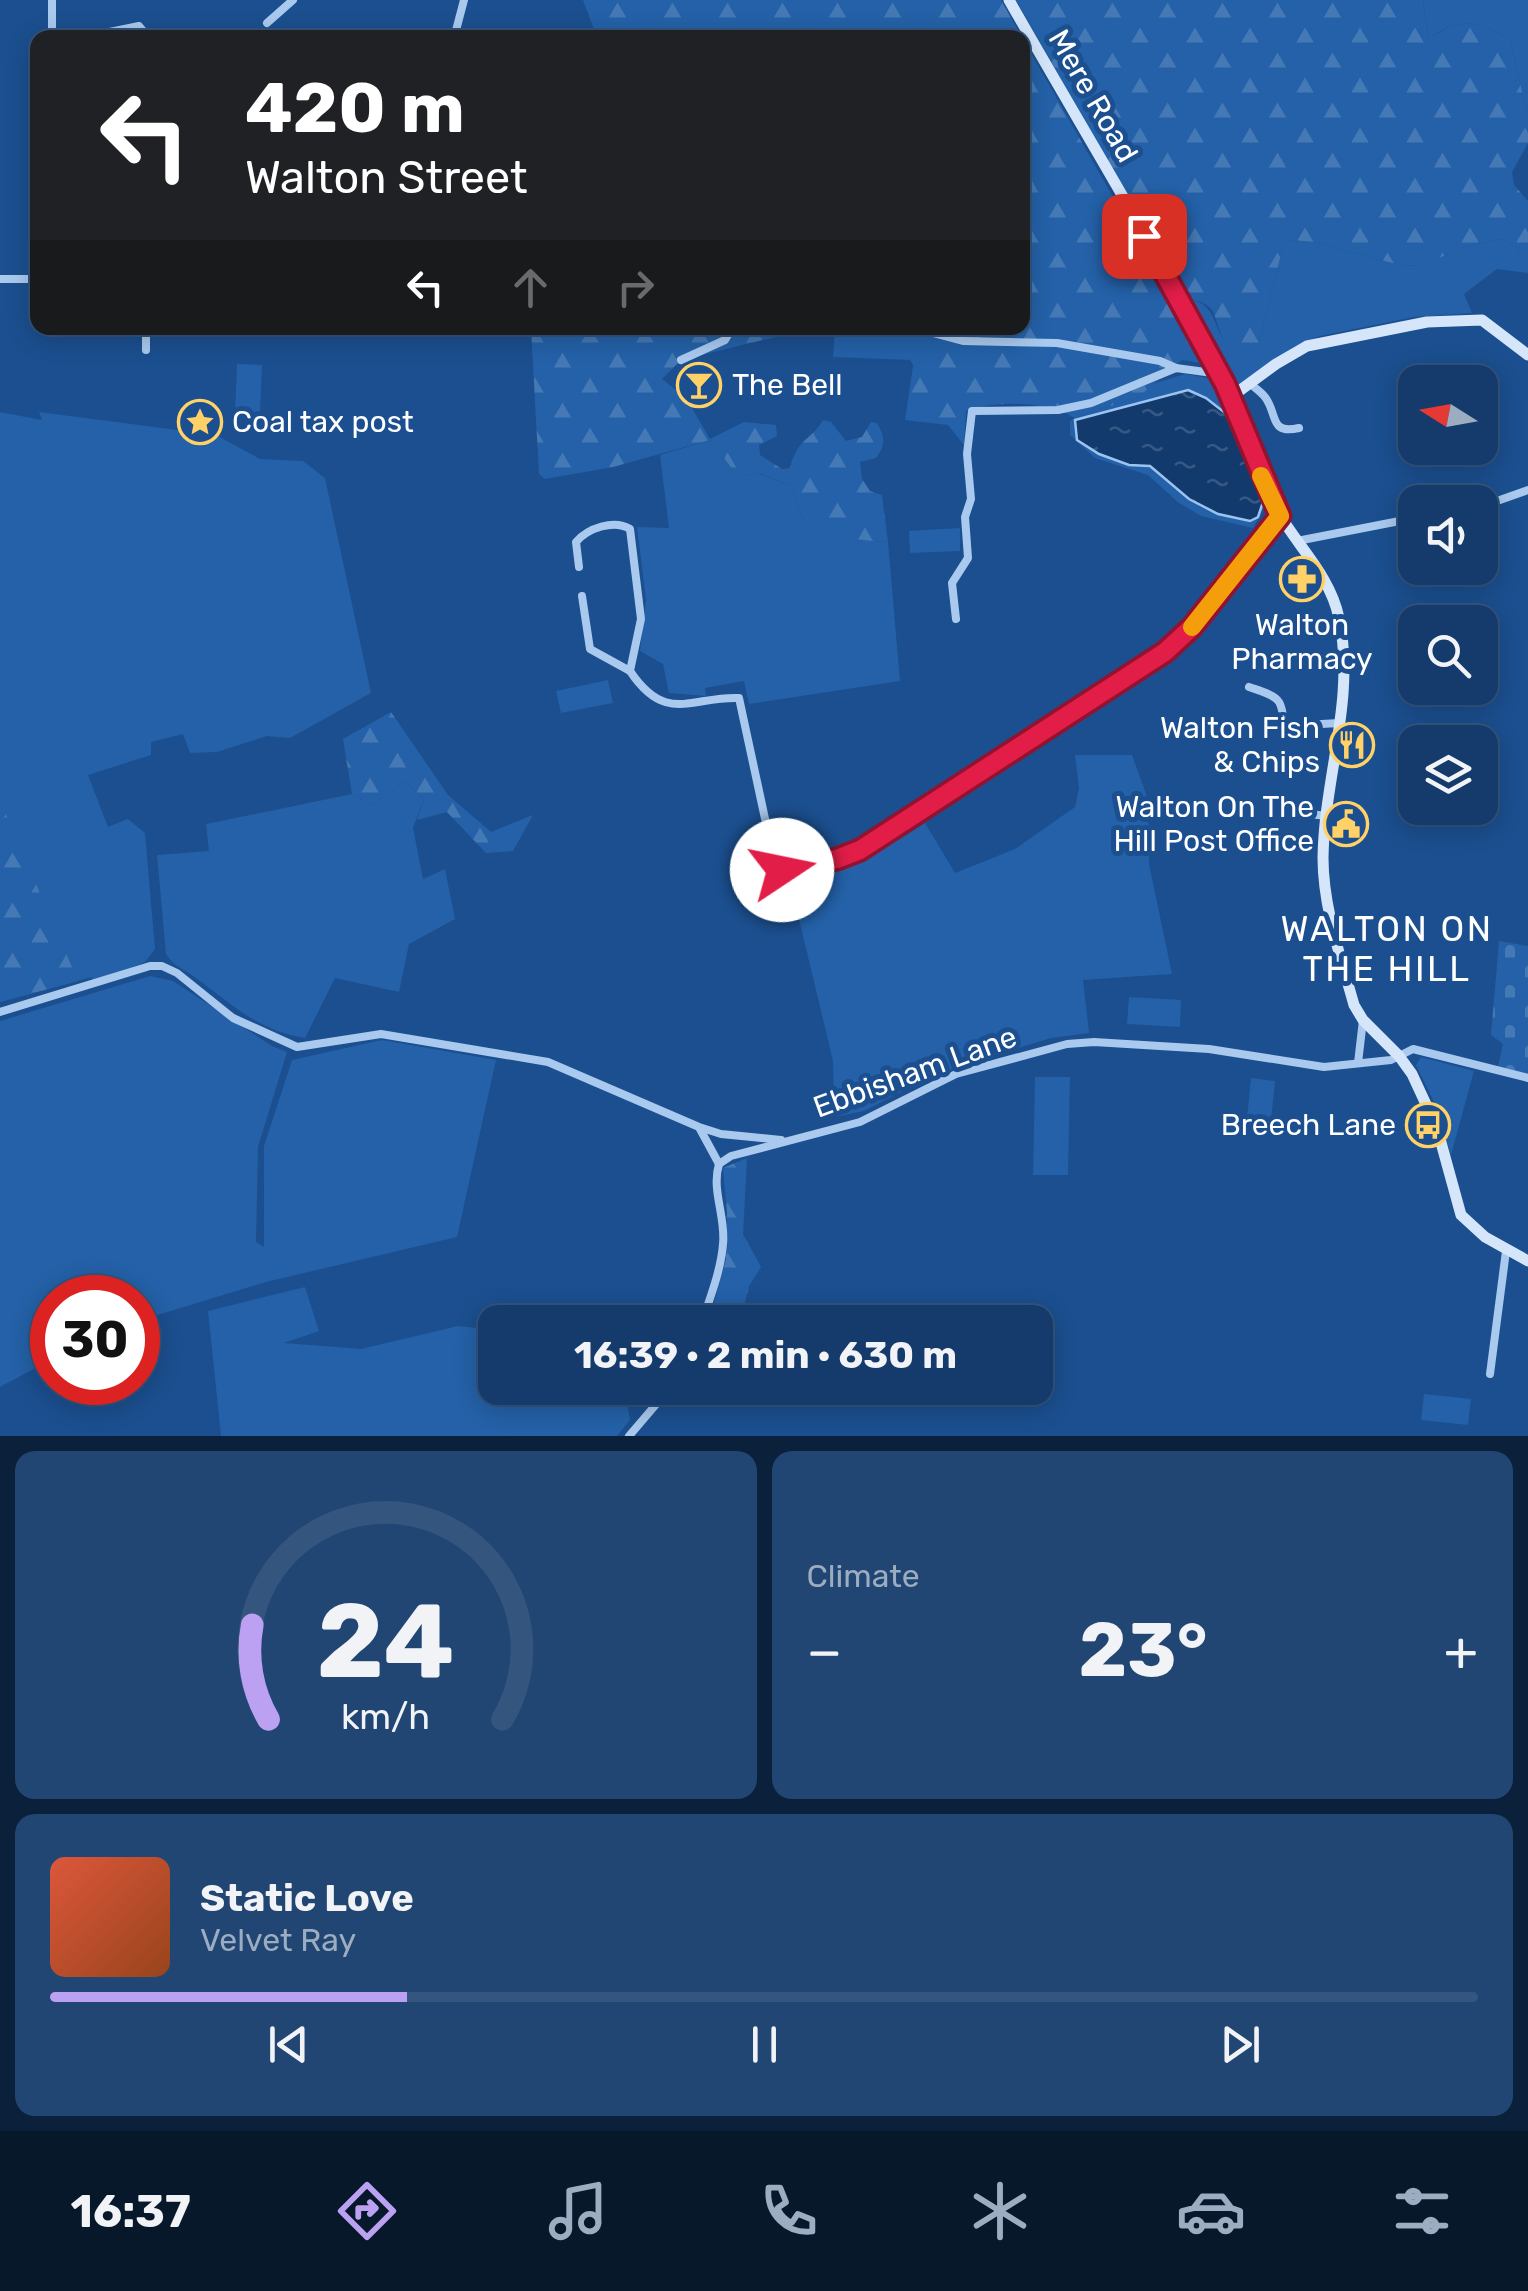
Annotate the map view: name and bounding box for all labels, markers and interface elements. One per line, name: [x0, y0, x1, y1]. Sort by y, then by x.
street label: Mere Road: [1041, 23, 1145, 169]
text: 420 m: [245, 67, 465, 150]
icon: left: [80, 70, 210, 200]
text: Walton Street: [245, 151, 528, 204]
pin: [1102, 194, 1187, 279]
icon: arrive: [1117, 209, 1172, 264]
icon: left: [398, 260, 453, 315]
icon: ahead: [503, 260, 558, 315]
icon: right: [608, 260, 663, 315]
bar icon: The Bell: [676, 362, 722, 408]
north arrow: [1398, 365, 1498, 465]
map controls: [1398, 365, 1498, 825]
place label: The Bell: [732, 367, 843, 403]
place icon: Coal tax post: [177, 399, 223, 445]
place label: Coal tax post: [232, 404, 414, 440]
button: sound: [1398, 485, 1498, 585]
pharmacy icon: Walton Pharmacy: [1279, 556, 1325, 602]
button: search: [1398, 605, 1498, 705]
place label: Walton Pharmacy: [1231, 607, 1373, 677]
place label: Walton Fish & Chips: [1160, 710, 1320, 780]
restaurant icon: Walton Fish & Chips: [1329, 722, 1375, 768]
button: layers: [1398, 725, 1498, 825]
place label: Walton On The Hill Post Office: [1113, 789, 1314, 859]
public building icon: Walton On The Hill Post Office: [1323, 801, 1369, 847]
position arrow: [730, 818, 834, 922]
district label: WALTON ON THE HILL: [1281, 908, 1493, 990]
street label: Ebbisham Lane: [808, 1019, 1022, 1125]
bus stop icon: Breech Lane: [1405, 1102, 1451, 1148]
place label: Breech Lane: [1221, 1107, 1396, 1143]
speed limit sign: 30: [30, 1275, 160, 1405]
text: 16:39 · 2 min · 630 m: [574, 1332, 957, 1378]
text: Climate: [807, 1557, 920, 1595]
text: 24: [317, 1580, 455, 1703]
text: 23°: [1078, 1606, 1208, 1695]
text: −: [807, 1619, 842, 1684]
text: +: [1444, 1619, 1478, 1684]
text: km/h: [341, 1696, 430, 1738]
text: Static Love: [200, 1875, 414, 1921]
text: Velvet Ray: [200, 1921, 356, 1959]
icon: previous: [261, 2017, 316, 2072]
icon: pause: [737, 2017, 792, 2072]
icon: next: [1213, 2017, 1268, 2072]
icon: directions: [332, 2176, 402, 2246]
icon: music: [543, 2176, 613, 2246]
icon: phone: [754, 2176, 824, 2246]
icon: climate: [965, 2176, 1035, 2246]
icon: car: [1176, 2176, 1246, 2246]
icon: filters: [1387, 2176, 1457, 2246]
text: 16:37: [71, 2185, 191, 2238]

